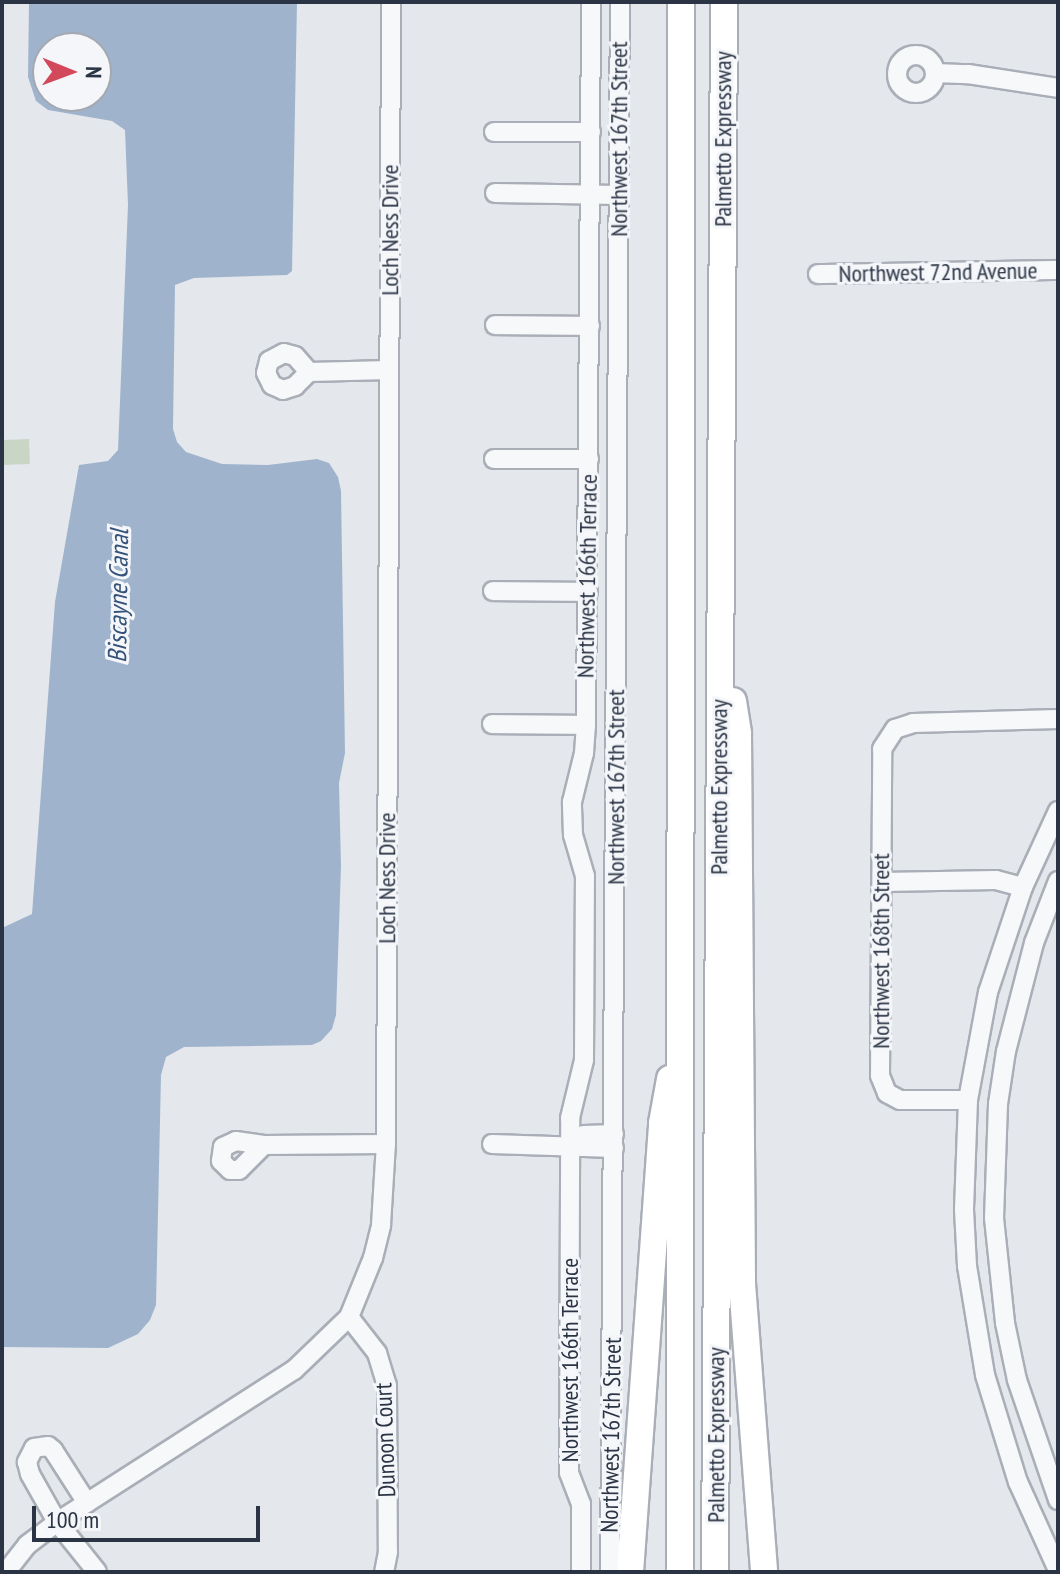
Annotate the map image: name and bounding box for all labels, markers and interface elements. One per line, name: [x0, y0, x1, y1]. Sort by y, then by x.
north arrow: [32, 32, 112, 112]
street label: Northwest 167th Street: [605, 41, 633, 237]
street label: Palmetto Expressway: [709, 51, 737, 227]
text: N: [80, 66, 108, 79]
street label: Loch Ness Drive: [376, 164, 404, 296]
street label: Northwest 72nd Avenue: [838, 256, 1038, 288]
street label: Northwest 166th Terrace: [571, 473, 603, 679]
water label: Biscayne Canal: [101, 529, 135, 663]
street label: Northwest 167th Street: [602, 689, 630, 885]
street label: Palmetto Expressway: [705, 699, 733, 875]
street label: Loch Ness Drive: [373, 812, 401, 944]
street label: Northwest 168th Street: [867, 853, 895, 1049]
street label: Northwest 166th Terrace: [556, 1258, 584, 1462]
street label: Northwest 167th Street: [595, 1337, 627, 1533]
street label: Palmetto Expressway: [702, 1347, 730, 1523]
street label: Dunoon Court: [369, 1382, 401, 1498]
scale bar: [36, 1490, 264, 1540]
text: 100 m: [46, 1504, 99, 1535]

